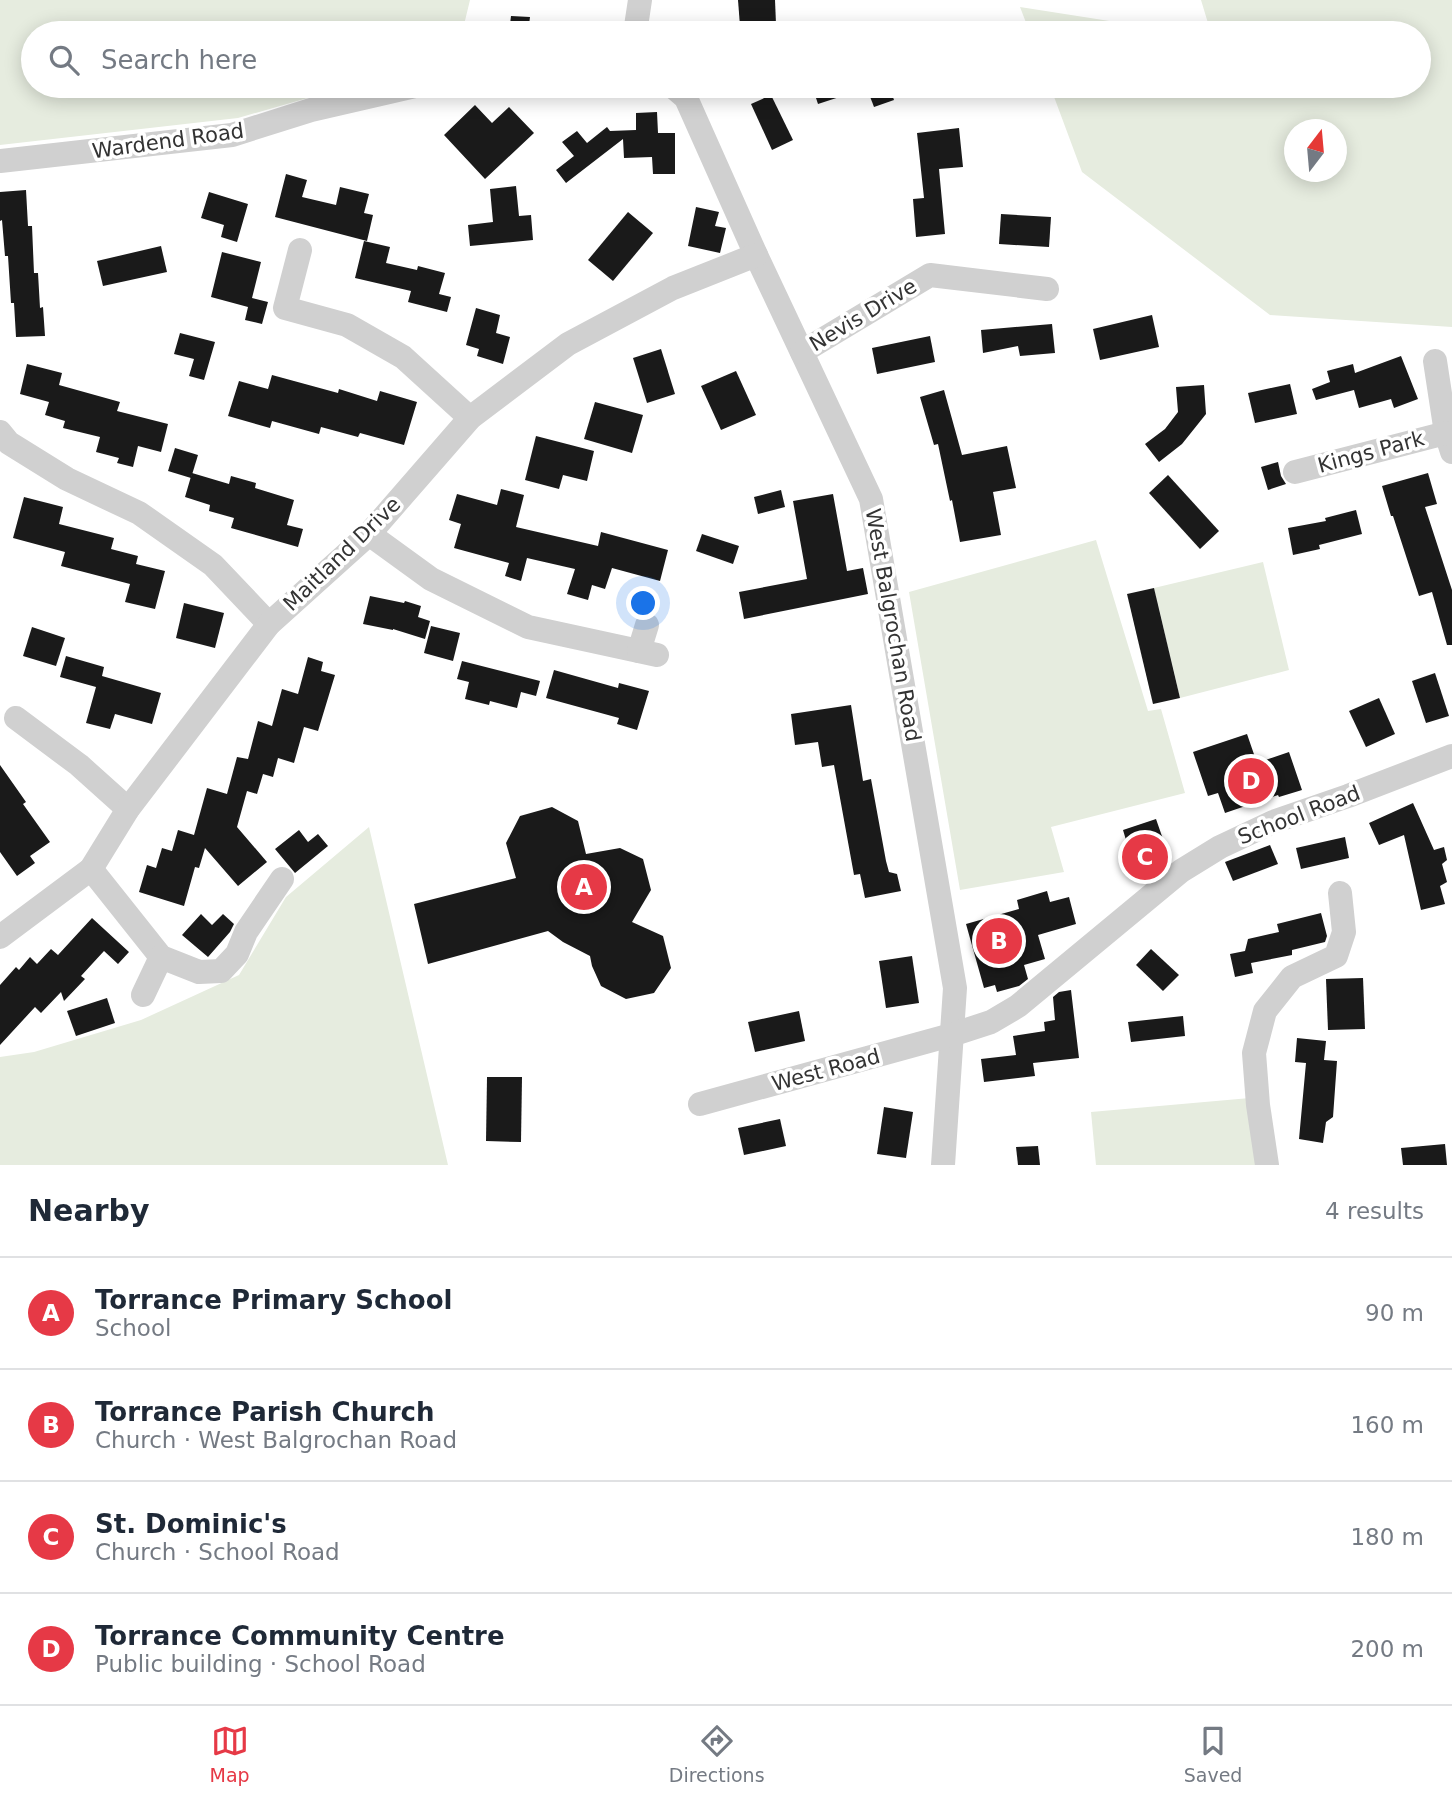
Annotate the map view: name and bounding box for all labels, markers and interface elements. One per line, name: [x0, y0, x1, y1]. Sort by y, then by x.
search box: [21, 21, 1431, 98]
icon: search: [45, 41, 83, 79]
text: Search here: [101, 45, 257, 75]
street label: Wardend Road: [91, 118, 245, 164]
north arrow: [1284, 119, 1347, 182]
street label: Nevis Drive: [805, 274, 921, 356]
street label: Kings Park: [1315, 426, 1428, 478]
street label: Maitland Drive: [279, 492, 405, 616]
street label: West Balgrochan Road: [861, 507, 925, 743]
your location: [626, 586, 660, 620]
pin: D: [1228, 755, 1274, 807]
street label: School Road: [1234, 781, 1364, 849]
pin: C: [1122, 831, 1168, 883]
pin: A: [561, 861, 607, 913]
pin: B: [976, 915, 1022, 967]
street label: West Road: [769, 1044, 883, 1096]
text: Nearby: [28, 1193, 150, 1228]
text: 4 results: [1325, 1198, 1424, 1224]
text: Torrance Primary School: [95, 1285, 452, 1315]
text: A: [42, 1300, 60, 1326]
text: 90 m: [1365, 1300, 1424, 1326]
text: School: [95, 1315, 171, 1341]
text: Torrance Parish Church: [95, 1397, 434, 1427]
text: B: [42, 1412, 60, 1438]
text: 160 m: [1350, 1412, 1424, 1438]
text: Church · West Balgrochan Road: [95, 1427, 457, 1453]
text: St. Dominic's: [95, 1509, 287, 1539]
text: C: [43, 1524, 59, 1550]
text: 180 m: [1350, 1524, 1424, 1550]
text: Church · School Road: [95, 1539, 340, 1565]
text: Torrance Community Centre: [95, 1621, 505, 1651]
text: D: [41, 1636, 61, 1662]
text: 200 m: [1350, 1636, 1424, 1662]
text: Public building · School Road: [95, 1651, 426, 1677]
tab: Map: [210, 1722, 250, 1786]
tab: Directions: [669, 1722, 765, 1786]
tab: Saved: [1184, 1722, 1242, 1786]

